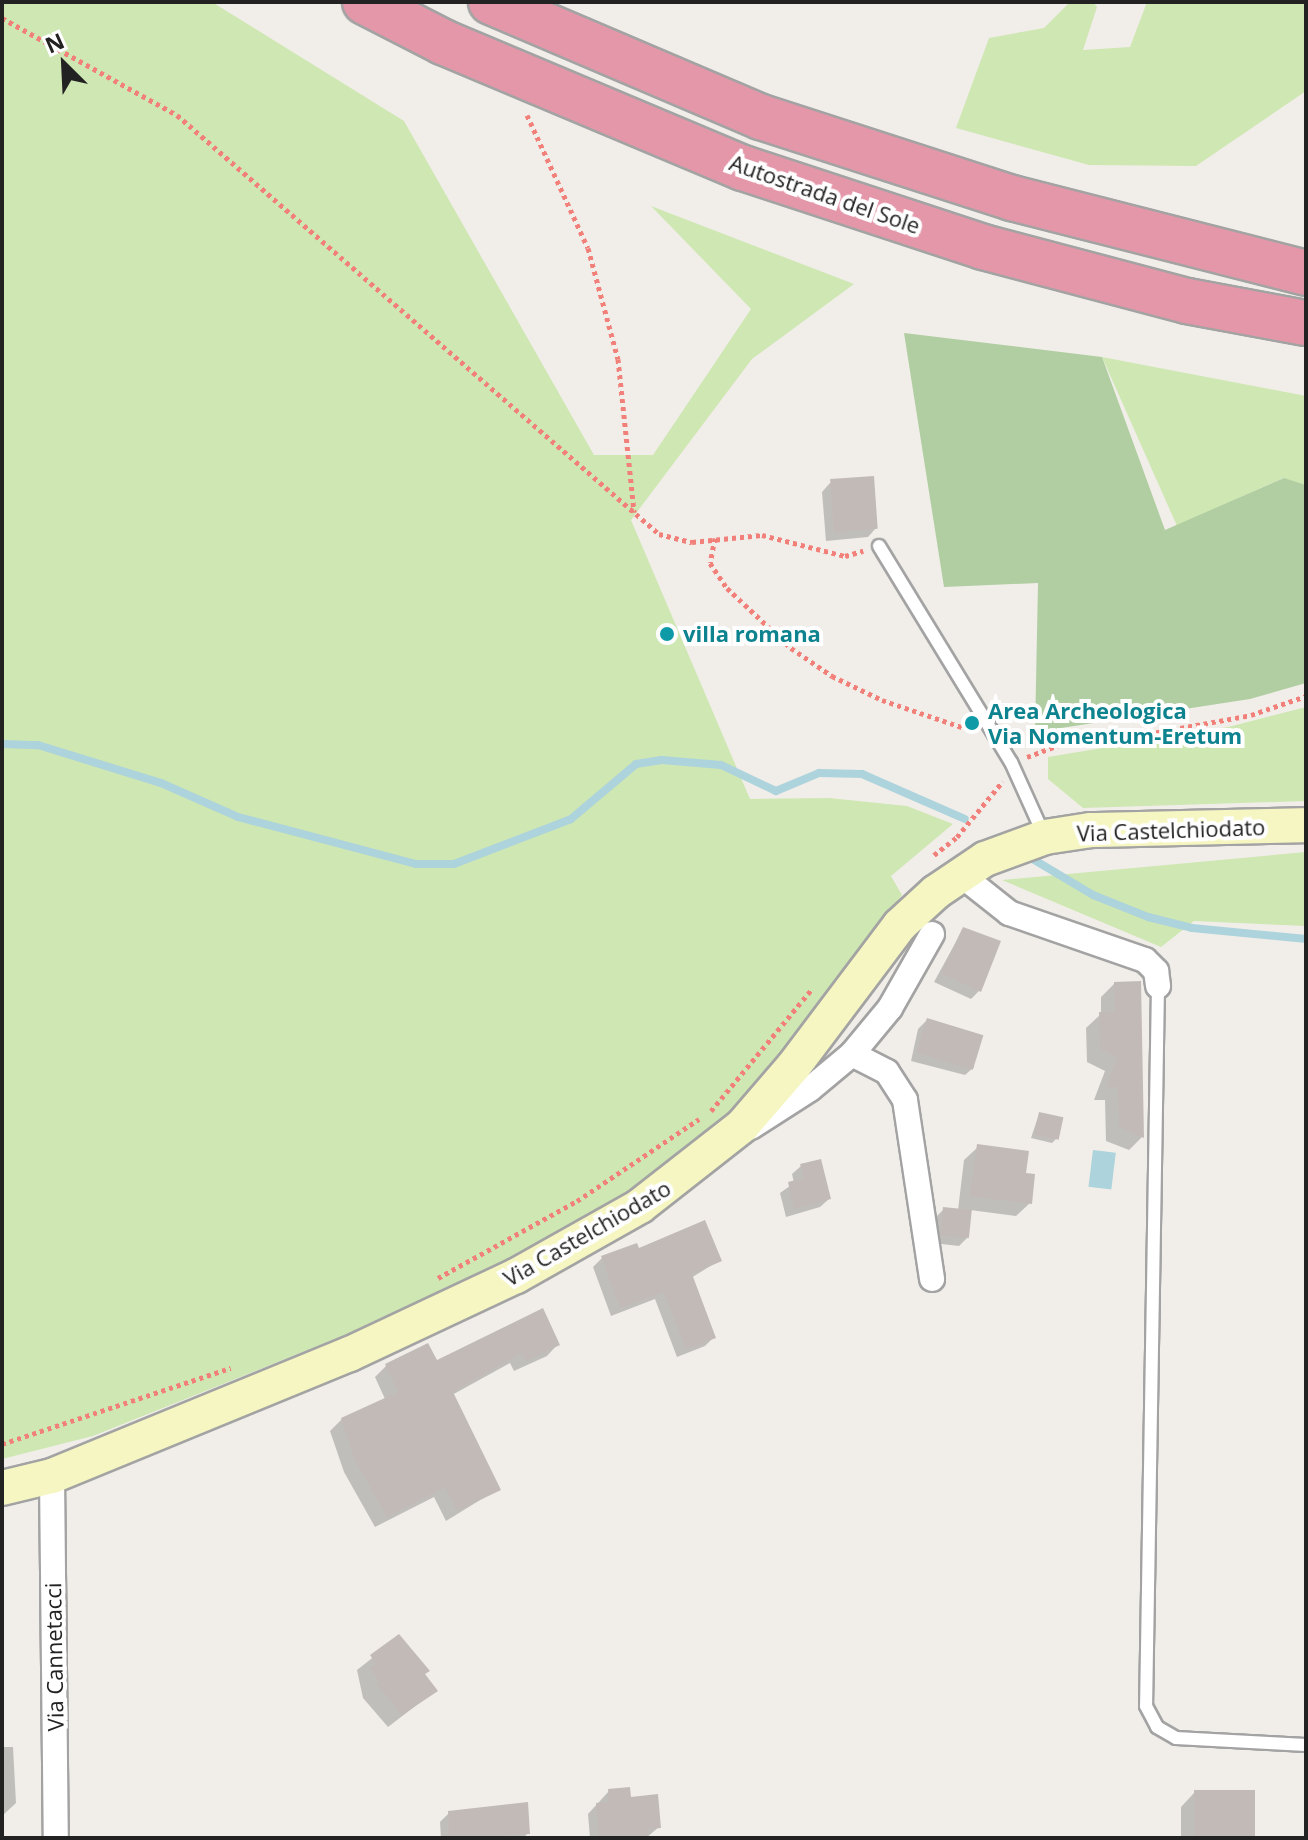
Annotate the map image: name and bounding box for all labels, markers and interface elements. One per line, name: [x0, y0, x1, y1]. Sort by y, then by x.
north arrow: [24, 24, 104, 104]
text: N: [40, 25, 69, 59]
street label: Autostrada del Sole: [726, 149, 924, 239]
place label: villa romana: [683, 621, 821, 647]
marker: villa romana: [658, 625, 676, 643]
place label: Area Archeologica Via Nomentum-Eretum: [988, 697, 1242, 748]
marker: Area Archeologica Via Nomentum-Eretum: [963, 714, 981, 732]
street label: Via Castelchiodato: [1076, 814, 1266, 846]
street label: Via Castelchiodato: [499, 1174, 675, 1292]
street label: Via Cannetacci: [40, 1582, 68, 1732]

